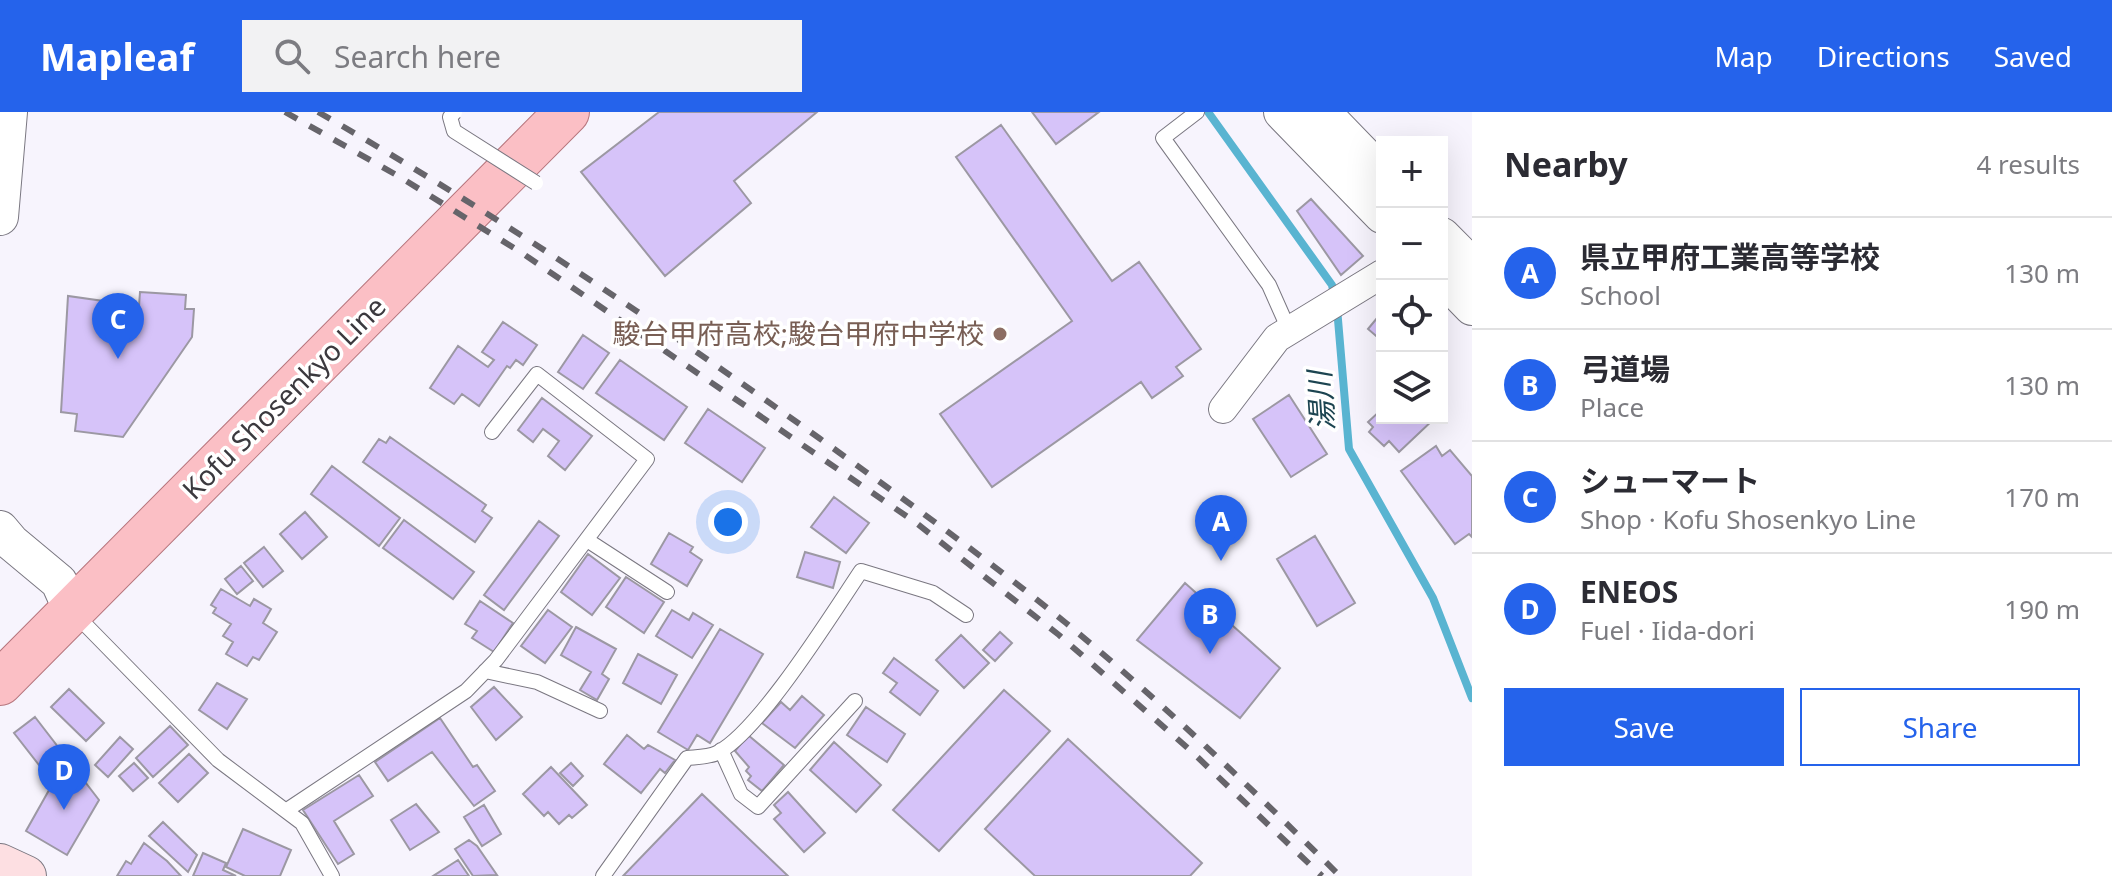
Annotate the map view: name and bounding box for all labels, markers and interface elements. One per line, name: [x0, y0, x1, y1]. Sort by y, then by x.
search box: [242, 20, 802, 92]
text: Mapleaf: [40, 30, 194, 82]
icon: search: [270, 34, 314, 78]
text: Search here: [334, 36, 501, 77]
text: Map: [1714, 37, 1773, 75]
text: Directions: [1817, 37, 1950, 75]
text: Saved: [1994, 37, 2072, 75]
map controls: [1376, 136, 1448, 424]
button: +: [1376, 136, 1448, 208]
text: Nearby: [1504, 141, 1628, 187]
text: 4 results: [1976, 146, 2080, 182]
button: −: [1376, 208, 1448, 280]
text: 県立甲府工業高等学校: [1580, 236, 1880, 277]
text: A: [1521, 255, 1539, 291]
text: 130 m: [2004, 255, 2080, 291]
text: School: [1580, 277, 1661, 313]
button: locate: [1376, 280, 1448, 352]
street label: Kofu Shosenkyo Line: [173, 287, 393, 507]
pin: C: [92, 293, 144, 359]
place label: 駿台甲府高校;駿台甲府中学校: [612, 314, 984, 352]
marker: 駿台甲府高校;駿台甲府中学校: [991, 325, 1009, 343]
text: 弓道場: [1580, 348, 1670, 389]
button: layers: [1376, 352, 1448, 424]
water label: 湯川: [1298, 367, 1343, 432]
text: B: [1521, 367, 1539, 403]
text: 130 m: [2004, 367, 2080, 403]
text: Place: [1580, 389, 1644, 425]
text: シューマート: [1580, 460, 1760, 501]
text: C: [1522, 479, 1538, 515]
text: 170 m: [2004, 479, 2080, 515]
pin: A: [1195, 495, 1247, 561]
text: Shop · Kofu Shosenkyo Line: [1580, 501, 1916, 537]
your location: [708, 502, 748, 542]
text: ENEOS: [1580, 571, 1678, 612]
pin: B: [1184, 588, 1236, 654]
text: D: [1520, 591, 1540, 627]
text: 190 m: [2004, 591, 2080, 627]
text: Fuel · Iida-dori: [1580, 612, 1755, 648]
button: Save: [1504, 688, 1784, 766]
button: Share: [1800, 688, 2080, 766]
pin: D: [38, 744, 90, 810]

